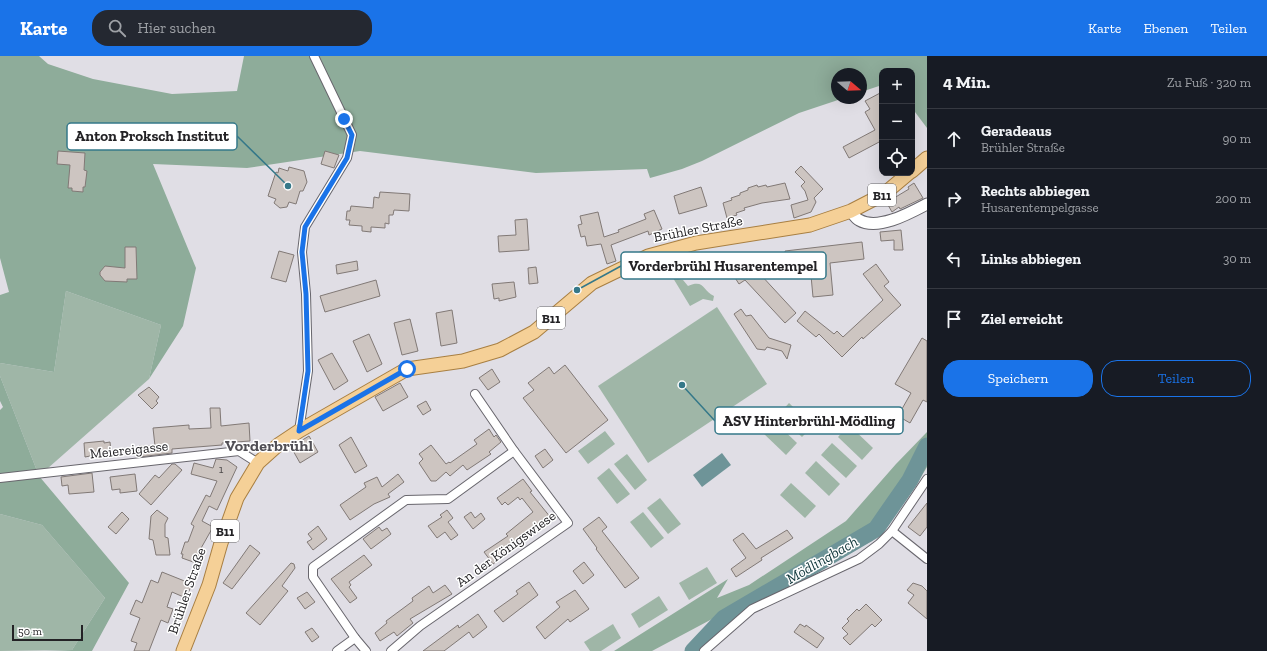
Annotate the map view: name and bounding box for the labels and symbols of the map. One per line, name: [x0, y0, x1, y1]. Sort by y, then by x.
north arrow: [831, 68, 867, 104]
route end: [335, 110, 353, 128]
callout: Anton Proksch Institut: [67, 123, 237, 150]
text: Anton Proksch Institut: [75, 127, 230, 145]
road number: B11: [868, 184, 896, 206]
street label: Brühler Straße: [652, 212, 744, 246]
callout: Vorderbrühl Husarentempel: [621, 252, 826, 279]
text: Vorderbrühl Husarentempel: [628, 257, 818, 275]
road number: B11: [537, 307, 565, 329]
route start: [398, 360, 416, 378]
callout: ASV Hinterbrühl-Mödling: [715, 407, 903, 434]
text: ASV Hinterbrühl-Mödling: [723, 412, 896, 430]
district label: Vorderbrühl: [225, 436, 314, 455]
street label: Meiereigasse: [89, 437, 169, 463]
house number: 1: [219, 462, 224, 476]
street label: An der Königswiese: [453, 507, 559, 591]
road number: B11: [211, 520, 239, 542]
water label: Mödlingbach: [783, 532, 861, 588]
street label: Brühler Straße: [164, 545, 210, 636]
scale bar: [12, 623, 83, 642]

